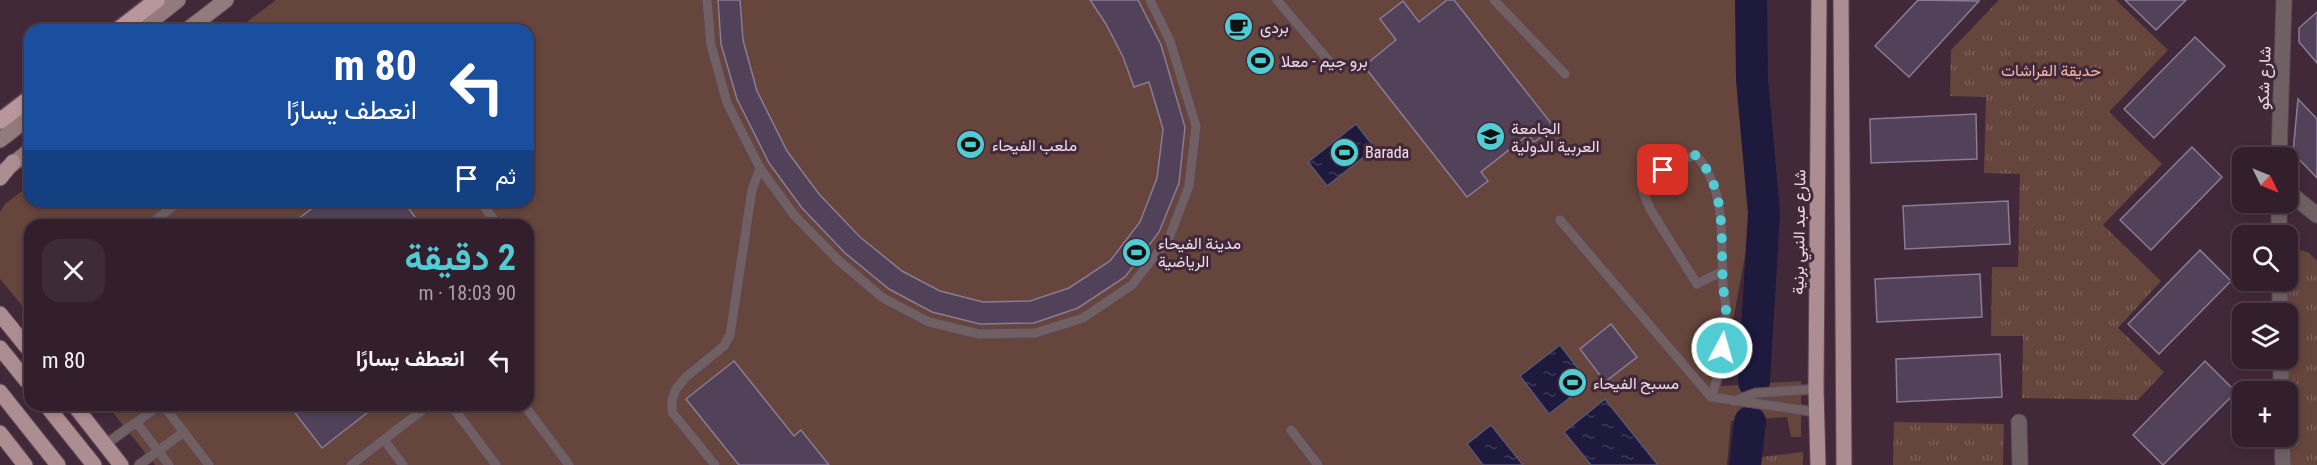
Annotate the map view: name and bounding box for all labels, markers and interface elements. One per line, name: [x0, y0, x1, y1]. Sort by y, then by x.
cafe icon: بردى: [1223, 11, 1255, 43]
place label: بردى: [1260, 18, 1289, 38]
text: 80 m: [334, 41, 417, 90]
sports icon: برو جيم - معلا: [1244, 45, 1276, 77]
street label: شارع شكو: [2253, 46, 2277, 110]
icon: left: [438, 48, 516, 126]
place label: برو جيم - معلا: [1281, 52, 1368, 72]
park label: حديقة الفراشات: [2001, 61, 2101, 81]
text: انعطف يسارًا: [286, 94, 417, 126]
place label: الجامعة العربية الدولية: [1511, 119, 1599, 157]
school or university icon: الجامعة العربية الدولية: [1474, 121, 1506, 153]
sports icon: ملعب الفيحاء: [955, 129, 987, 161]
place label: ملعب الفيحاء: [992, 136, 1077, 155]
sports icon: Barada: [1328, 136, 1360, 168]
place label: Barada: [1365, 143, 1409, 162]
pin: [1637, 144, 1688, 195]
north arrow: [2232, 147, 2298, 213]
map controls: [2232, 147, 2298, 447]
icon: arrive: [1646, 153, 1679, 186]
icon: arrive: [450, 162, 483, 195]
text: ثم: [495, 164, 516, 189]
street label: شارع عبد النبي برنية: [1788, 169, 1814, 295]
button: search: [2232, 225, 2298, 291]
place label: مدينة الفيحاء الرياضية: [1158, 234, 1241, 272]
sports icon: مدينة الفيحاء الرياضية: [1121, 236, 1153, 268]
text: 2 دقيقة: [405, 237, 516, 279]
button: close: [42, 239, 105, 302]
text: 90 m · 18:03: [418, 281, 516, 305]
button: layers: [2232, 303, 2298, 369]
position arrow: [1690, 316, 1754, 380]
icon: left: [483, 344, 516, 377]
text: انعطف يسارًا: [356, 346, 465, 371]
text: 80 m: [42, 348, 85, 373]
sports icon: مسبح الفيحاء: [1556, 367, 1588, 399]
place label: مسبح الفيحاء: [1593, 374, 1679, 395]
button: +: [2232, 381, 2298, 447]

